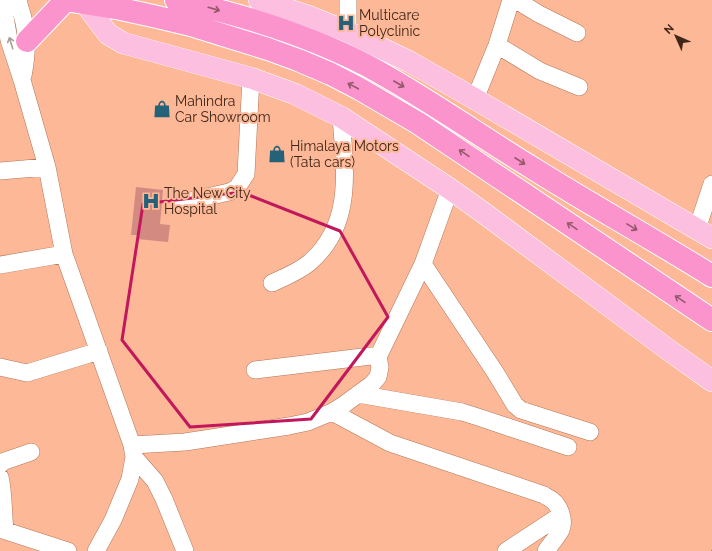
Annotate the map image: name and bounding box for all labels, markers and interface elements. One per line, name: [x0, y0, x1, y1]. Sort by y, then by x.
one-way arrow: [207, 6, 220, 13]
place label: Multicare Polyclinic: [359, 7, 421, 39]
hospital icon: Multicare Polyclinic: [336, 13, 356, 33]
north arrow: [656, 16, 696, 56]
text: N: [662, 22, 677, 37]
one-way arrow: [7, 36, 14, 49]
one-way arrow: [393, 80, 405, 88]
one-way arrow: [347, 81, 359, 89]
place label: Mahindra Car Showroom: [175, 93, 271, 125]
shop icon: Mahindra Car Showroom: [152, 99, 172, 119]
place label: Himalaya Motors (Tata cars): [290, 138, 399, 170]
shop icon: Himalaya Motors (Tata cars): [267, 144, 287, 164]
one-way arrow: [459, 149, 470, 157]
one-way arrow: [514, 157, 526, 165]
place label: The New City Hospital: [164, 185, 251, 217]
hospital icon: The New City Hospital: [141, 191, 161, 211]
one-way arrow: [566, 222, 577, 230]
one-way arrow: [626, 224, 638, 232]
one-way arrow: [674, 295, 685, 303]

